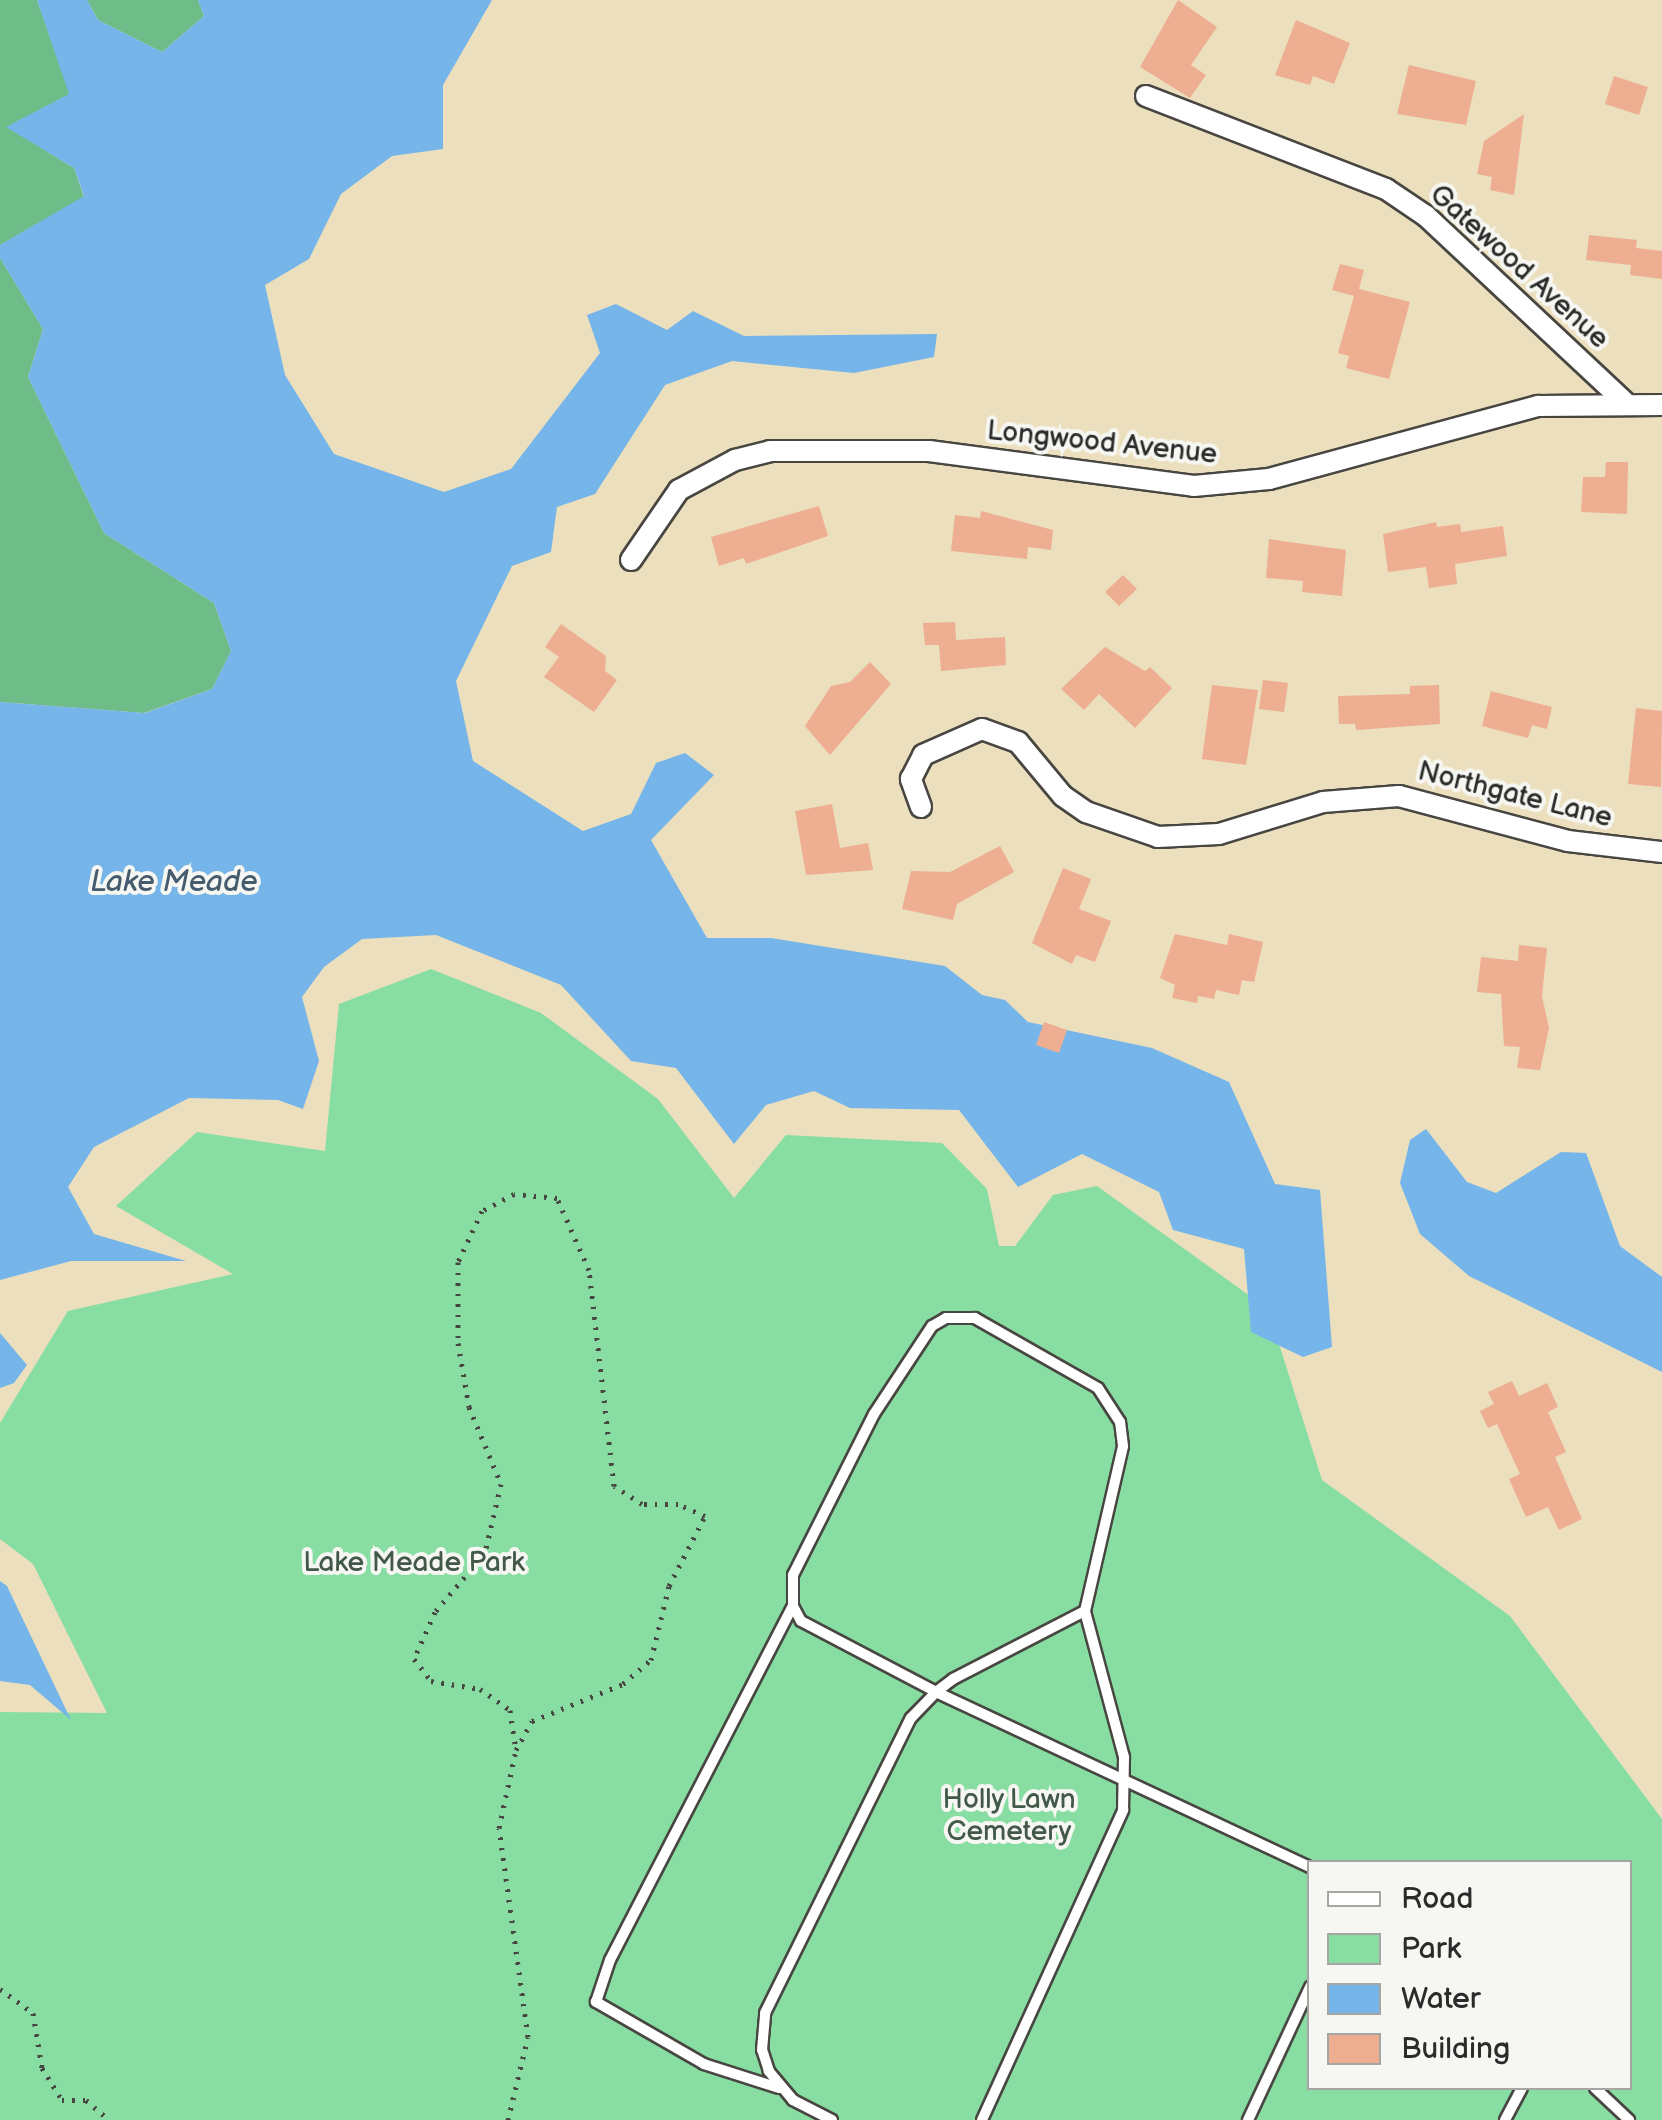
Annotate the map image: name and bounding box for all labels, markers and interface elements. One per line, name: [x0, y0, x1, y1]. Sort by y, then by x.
street label: Gatewood Avenue: [1423, 178, 1615, 356]
street label: Longwood Avenue: [985, 414, 1219, 472]
street label: Northgate Lane: [1414, 755, 1616, 835]
water label: Lake Meade: [90, 864, 258, 900]
park label: Lake Meade Park: [303, 1546, 525, 1580]
park label: Holly Lawn Cemetery: [942, 1783, 1076, 1849]
legend: [1307, 1860, 1632, 2090]
text: Road: [1401, 1881, 1474, 1917]
text: Park: [1401, 1931, 1461, 1967]
text: Water: [1401, 1981, 1481, 2017]
text: Building: [1401, 2031, 1510, 2067]

